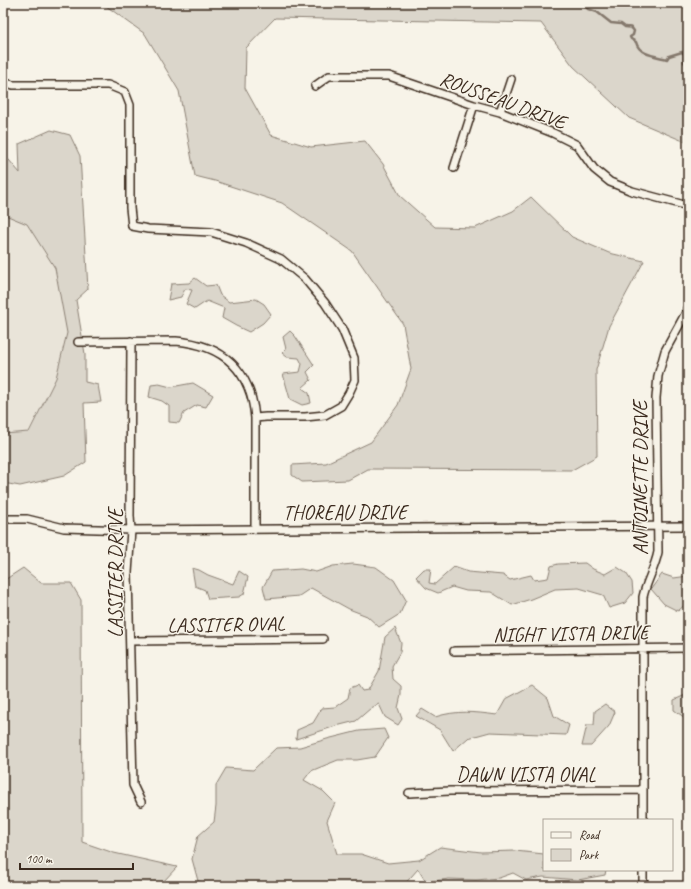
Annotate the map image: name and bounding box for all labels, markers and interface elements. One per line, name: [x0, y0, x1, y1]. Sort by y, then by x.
street label: ROUSSEAU DRIVE: [436, 66, 572, 136]
street label: ANTOINETTE DRIVE: [628, 399, 653, 555]
street label: THOREAU DRIVE: [283, 500, 410, 525]
street label: LASSITER DRIVE: [103, 505, 128, 638]
street label: LASSITER OVAL: [167, 611, 285, 638]
street label: NIGHT VISTA DRIVE: [493, 620, 652, 647]
street label: DAWN VISTA OVAL: [456, 762, 596, 787]
legend: [543, 819, 673, 871]
text: Road: [579, 827, 601, 843]
scale bar: [20, 845, 133, 871]
text: Park: [579, 847, 600, 863]
text: 100 m: [26, 851, 53, 867]

